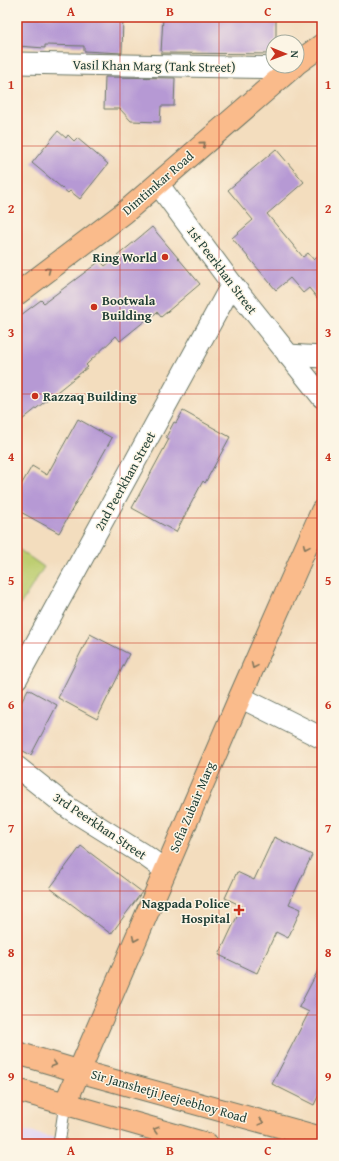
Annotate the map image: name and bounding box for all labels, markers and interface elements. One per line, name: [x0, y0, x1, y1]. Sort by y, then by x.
text: A: [67, 2, 76, 21]
text: B: [166, 2, 174, 21]
text: C: [264, 2, 272, 21]
north arrow: [265, 34, 305, 74]
text: N: [287, 50, 303, 59]
street label: Vasil Khan Marg (Tank Street): [72, 55, 236, 77]
text: 1: [8, 75, 14, 94]
text: 1: [325, 75, 331, 94]
one-way arrow: [198, 142, 206, 149]
street label: Dimtimkar Road: [118, 147, 198, 219]
text: 2: [8, 199, 15, 218]
text: 2: [325, 199, 332, 218]
street label: 1st Peerkhan Street: [182, 222, 262, 319]
place label: Ring World: [93, 248, 158, 267]
marker: Ring World: [160, 252, 170, 262]
one-way arrow: [44, 268, 51, 275]
place label: Bootwala Building: [102, 291, 156, 325]
marker: Bootwala Building: [89, 302, 99, 312]
text: 3: [8, 323, 14, 342]
text: 3: [325, 323, 331, 342]
place label: Razzaq Building: [43, 387, 137, 406]
marker: Razzaq Building: [30, 391, 40, 401]
street label: 2nd Peerkhan Street: [90, 427, 160, 534]
text: 4: [8, 447, 15, 466]
text: 4: [325, 447, 332, 466]
one-way arrow: [303, 542, 311, 550]
text: 5: [8, 571, 15, 590]
text: 5: [325, 571, 332, 590]
one-way arrow: [251, 661, 259, 669]
text: 6: [8, 695, 15, 714]
text: 6: [325, 695, 332, 714]
street label: Sofia Zubair Marg: [164, 758, 220, 855]
street label: 3rd Peerkhan Street: [50, 788, 151, 865]
text: 7: [8, 819, 15, 838]
text: 7: [325, 819, 332, 838]
place label: Nagpada Police Hospital: [142, 894, 230, 928]
marker: Nagpada Police Hospital: [233, 904, 245, 916]
one-way arrow: [132, 935, 140, 942]
text: 8: [8, 943, 15, 962]
text: 8: [325, 943, 332, 962]
one-way arrow: [51, 1059, 58, 1068]
street label: Sir Jamshetji Jeejeebhoy Road: [89, 1065, 249, 1127]
text: 9: [8, 1067, 15, 1086]
text: 9: [325, 1067, 332, 1086]
one-way arrow: [257, 1117, 264, 1126]
one-way arrow: [152, 1126, 159, 1134]
text: A: [67, 1141, 76, 1160]
text: B: [166, 1141, 174, 1160]
text: C: [264, 1141, 272, 1160]

